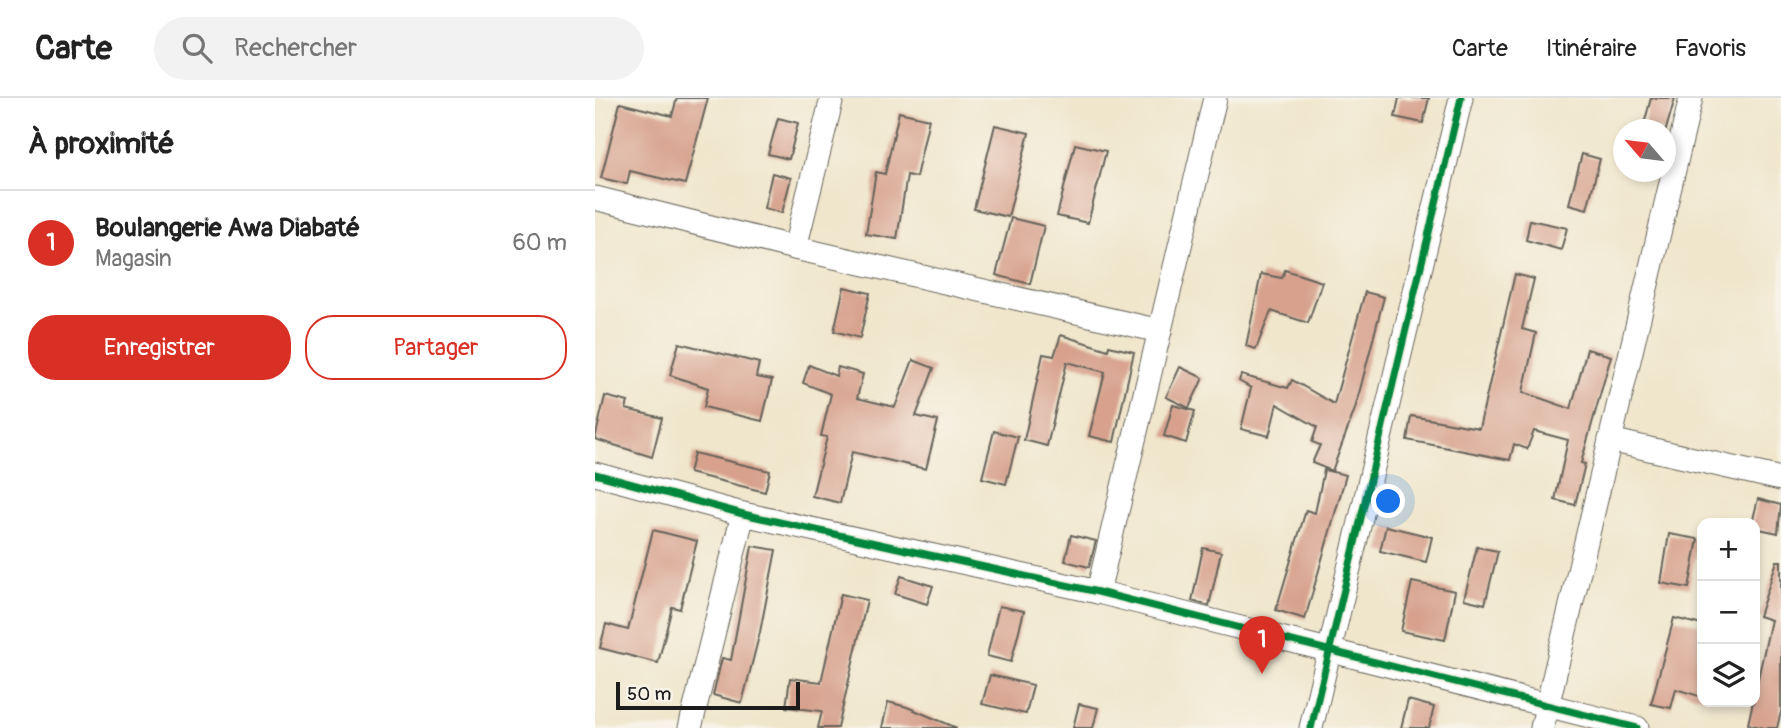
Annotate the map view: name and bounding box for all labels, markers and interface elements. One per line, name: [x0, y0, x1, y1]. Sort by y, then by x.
search box: [154, 17, 644, 80]
text: Carte: [35, 28, 112, 69]
icon: search: [178, 29, 216, 67]
text: Rechercher: [234, 32, 357, 64]
text: Carte: [1452, 34, 1508, 63]
text: Itinéraire: [1546, 34, 1637, 63]
text: Favoris: [1675, 34, 1746, 63]
north arrow: [1613, 119, 1676, 182]
text: À proximité: [28, 125, 174, 162]
text: Boulangerie Awa Diabaté: [95, 212, 360, 244]
text: 1: [47, 228, 56, 257]
text: 60 m: [512, 228, 567, 257]
text: Magasin: [95, 244, 172, 273]
button: Enregistrer: [28, 315, 291, 380]
button: Partager: [305, 315, 567, 380]
your location: [1371, 484, 1405, 518]
map controls: [1697, 518, 1760, 707]
button: +: [1697, 518, 1760, 581]
button: −: [1697, 581, 1760, 644]
pin: 1: [1239, 616, 1285, 674]
button: layers: [1697, 644, 1760, 707]
scale bar: [616, 679, 800, 711]
text: 50 m: [627, 682, 671, 706]

